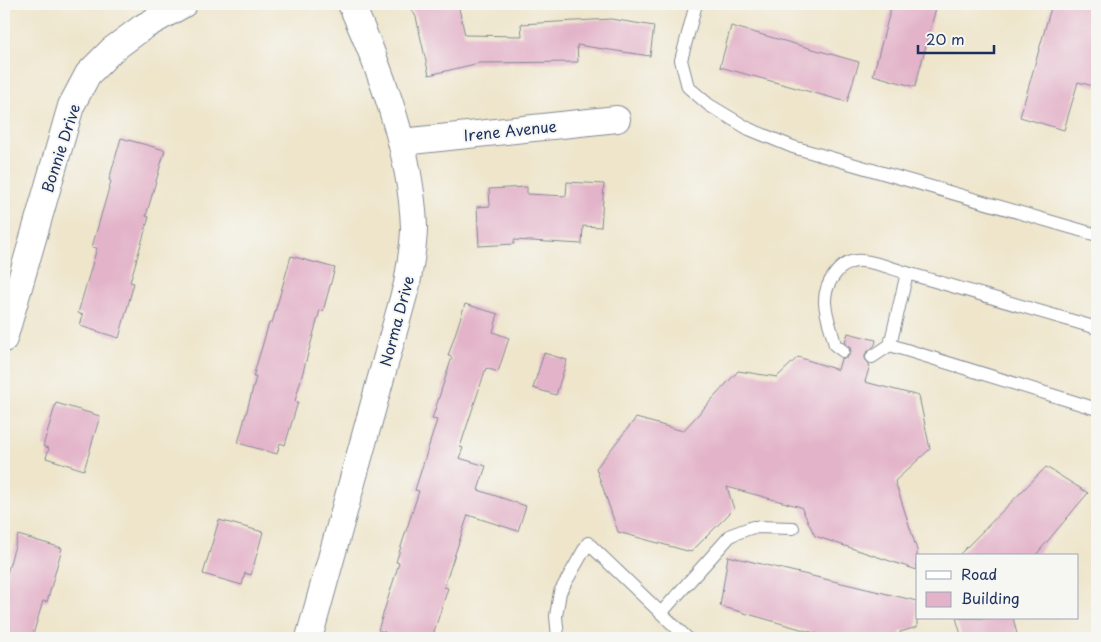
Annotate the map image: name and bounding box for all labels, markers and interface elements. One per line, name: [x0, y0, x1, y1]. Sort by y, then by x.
scale bar: [918, 22, 995, 54]
text: 20 m: [926, 27, 965, 50]
street label: Bonnie Drive: [35, 101, 85, 195]
street label: Irene Avenue: [462, 114, 558, 146]
street label: Norma Drive: [373, 273, 419, 369]
legend: [916, 554, 1078, 620]
text: Road: [961, 562, 997, 585]
text: Building: [961, 586, 1020, 609]

